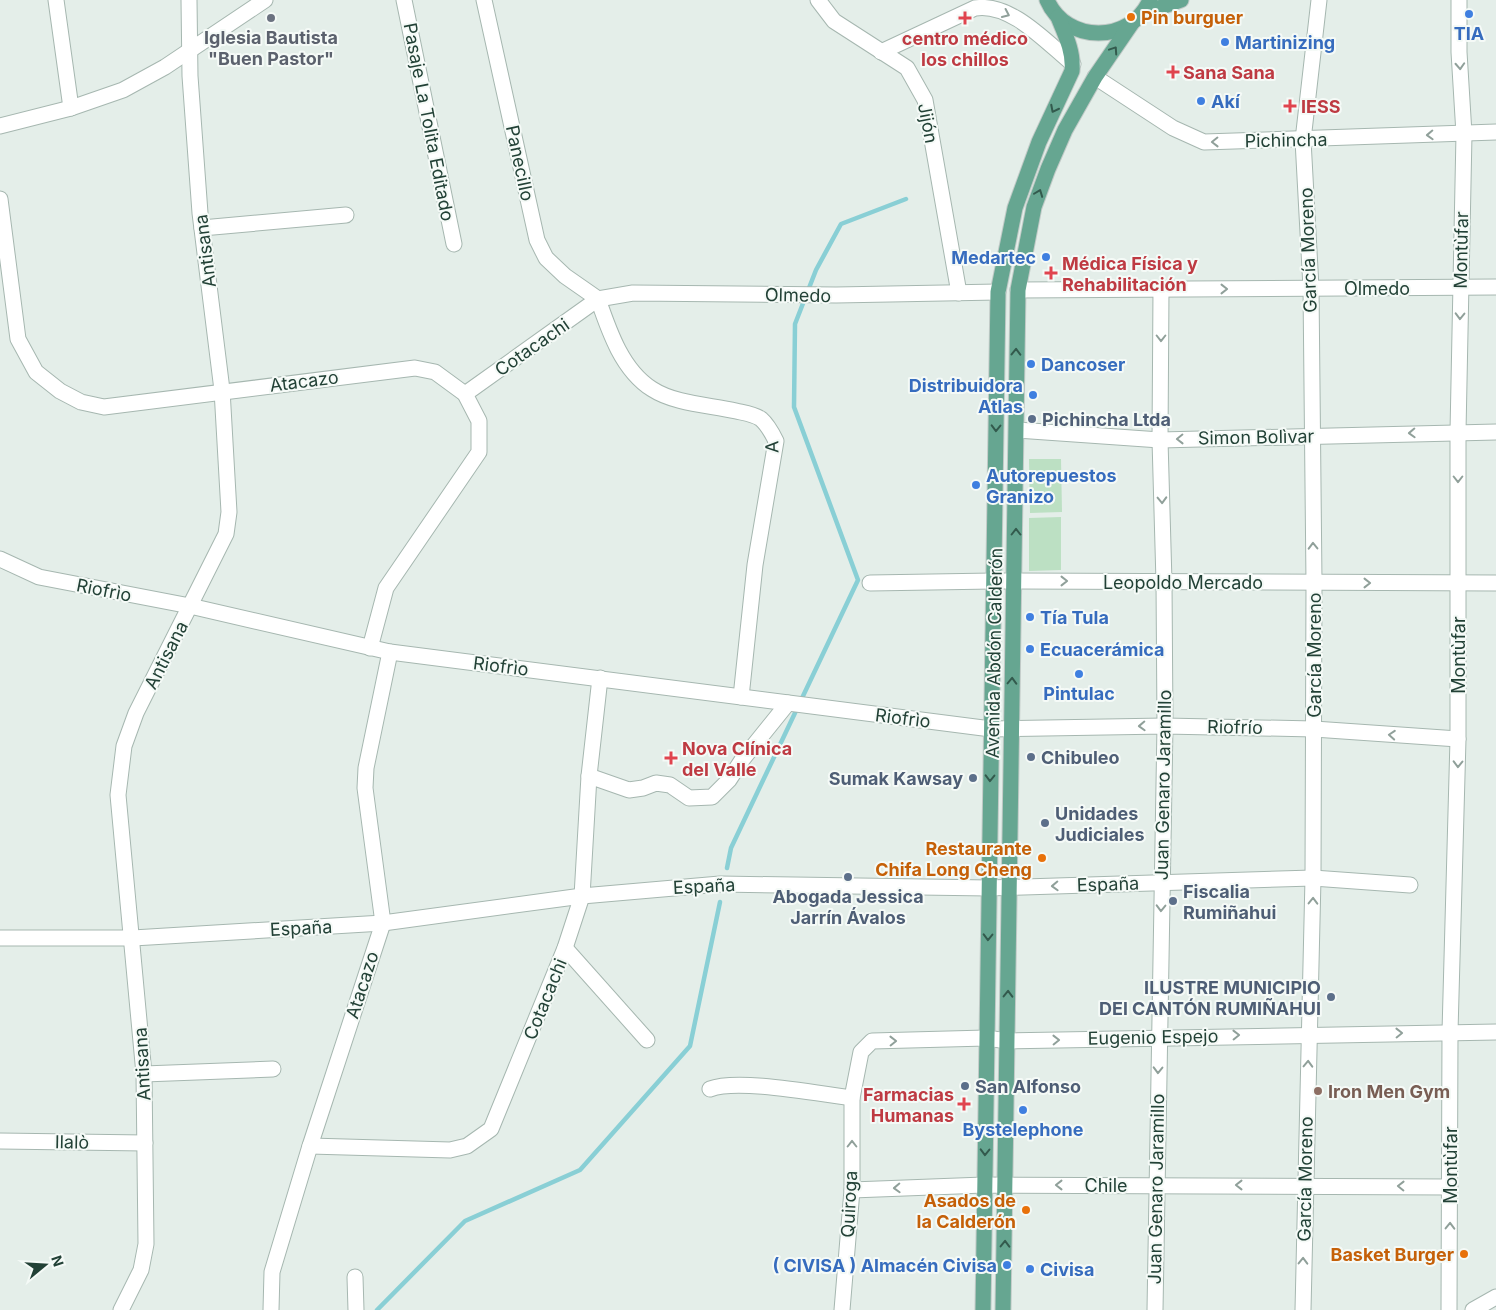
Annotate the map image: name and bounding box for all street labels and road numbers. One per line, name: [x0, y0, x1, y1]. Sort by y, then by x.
street label: Pasaje La Tolita Editado: [399, 21, 459, 223]
street label: Jijón: [914, 101, 942, 145]
street label: Panecillo: [502, 123, 538, 203]
street label: Pichincha: [1244, 129, 1328, 151]
street label: García Moreno: [1295, 187, 1321, 313]
street label: Montùfar: [1450, 211, 1472, 289]
street label: Antisana: [190, 213, 220, 289]
street label: Olmedo: [1344, 278, 1410, 299]
street label: Olmedo: [765, 284, 831, 306]
street label: Cotacachi: [491, 314, 573, 380]
street label: Atacazo: [268, 366, 340, 396]
street label: Simon Bolìvar: [1198, 425, 1315, 449]
street label: A: [761, 441, 783, 453]
street label: Avenida Abdón Calderón: [982, 548, 1006, 758]
street label: Leopoldo Mercado: [1103, 572, 1263, 593]
street label: Riofrìo: [75, 574, 133, 606]
street label: García Moreno: [1304, 592, 1325, 718]
street label: Montùfar: [1448, 616, 1469, 694]
street label: Antisana: [140, 617, 192, 693]
street label: Riofrìo: [472, 652, 530, 680]
street label: Juan Genaro Jaramillo: [1151, 690, 1175, 880]
street label: Riofrìo: [874, 704, 932, 732]
street label: Riofrío: [1207, 716, 1263, 738]
street label: España: [1076, 872, 1140, 896]
street label: España: [672, 874, 736, 898]
street label: España: [269, 916, 333, 940]
street label: Atacazo: [341, 949, 383, 1021]
street label: Cotacachi: [519, 955, 571, 1043]
street label: Eugenio Espejo: [1087, 1025, 1219, 1049]
street label: Antisana: [130, 1027, 154, 1101]
street label: Juan Genaro Jaramillo: [1144, 1094, 1168, 1284]
street label: García Moreno: [1293, 1116, 1317, 1242]
street label: Montùfar: [1440, 1126, 1461, 1204]
street label: Ilalò: [55, 1131, 89, 1153]
street label: Quiroga: [837, 1170, 861, 1238]
street label: Chile: [1084, 1175, 1128, 1196]

